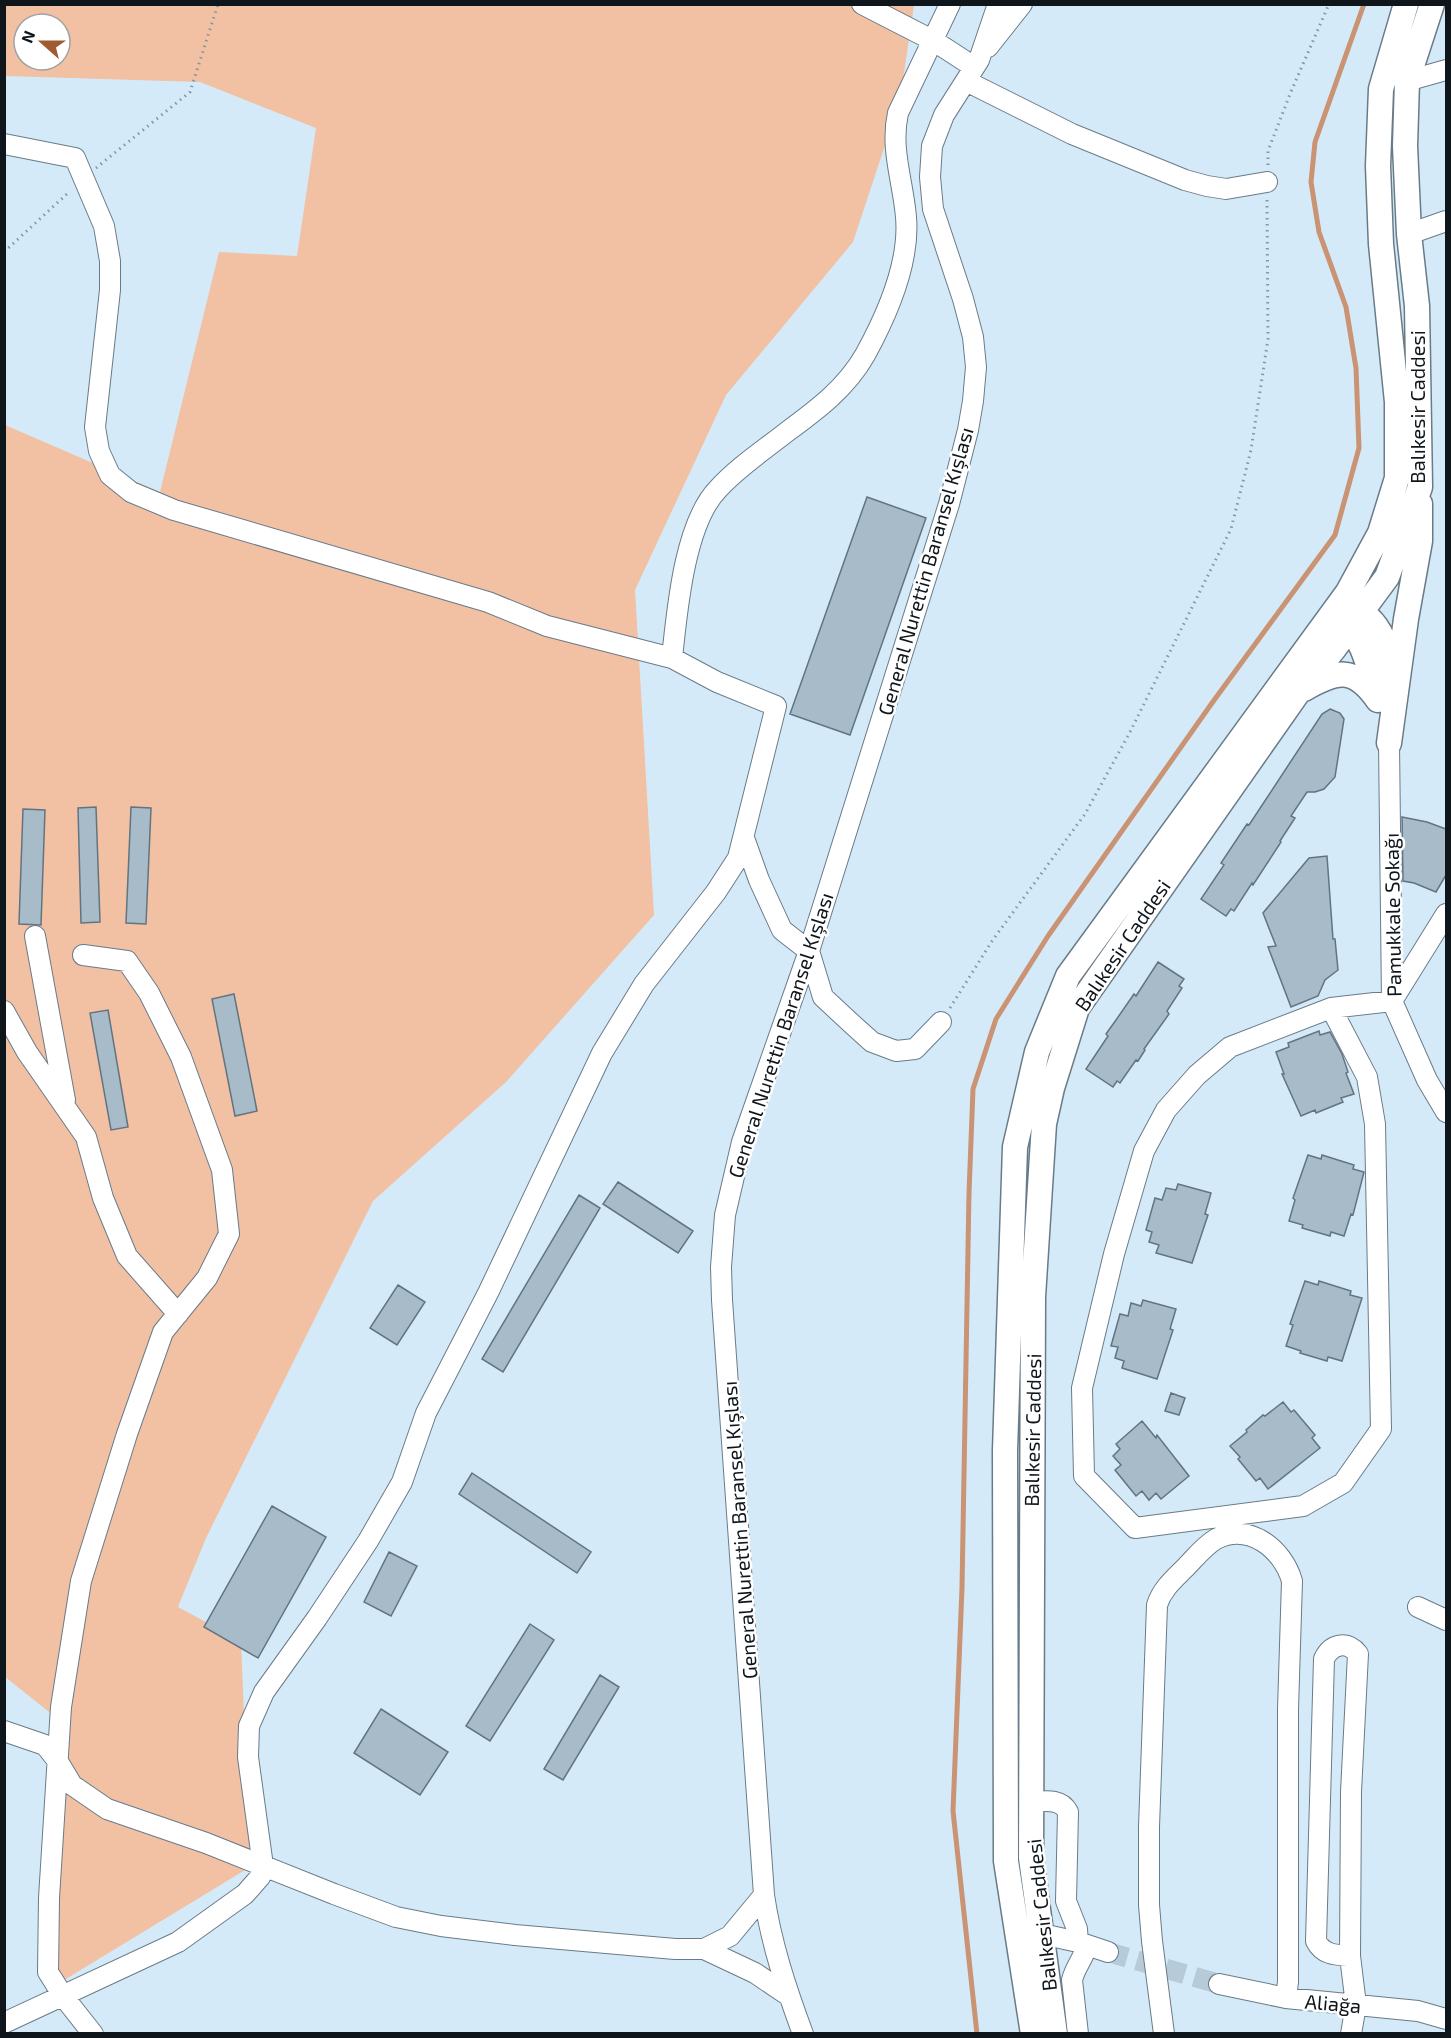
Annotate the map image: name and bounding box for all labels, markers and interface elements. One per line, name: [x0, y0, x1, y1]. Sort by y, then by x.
north arrow: [12, 12, 72, 72]
text: N: [17, 28, 38, 45]
street label: Balıkesir Caddesi: [1405, 330, 1429, 484]
street label: General Nurettin Baransel Kışlası: [872, 424, 979, 718]
street label: Pamukkale Sokağı: [1379, 833, 1405, 997]
street label: Balıkesir Caddesi: [1069, 875, 1175, 1015]
street label: General Nurettin Baransel Kışlası: [722, 889, 839, 1181]
street label: Balıkesir Caddesi: [1019, 1353, 1045, 1507]
street label: General Nurettin Baransel Kışlası: [717, 1380, 762, 1680]
street label: Balıkesir Caddesi: [1021, 1838, 1061, 1992]
street label: Aliağa: [1304, 1989, 1362, 2017]

